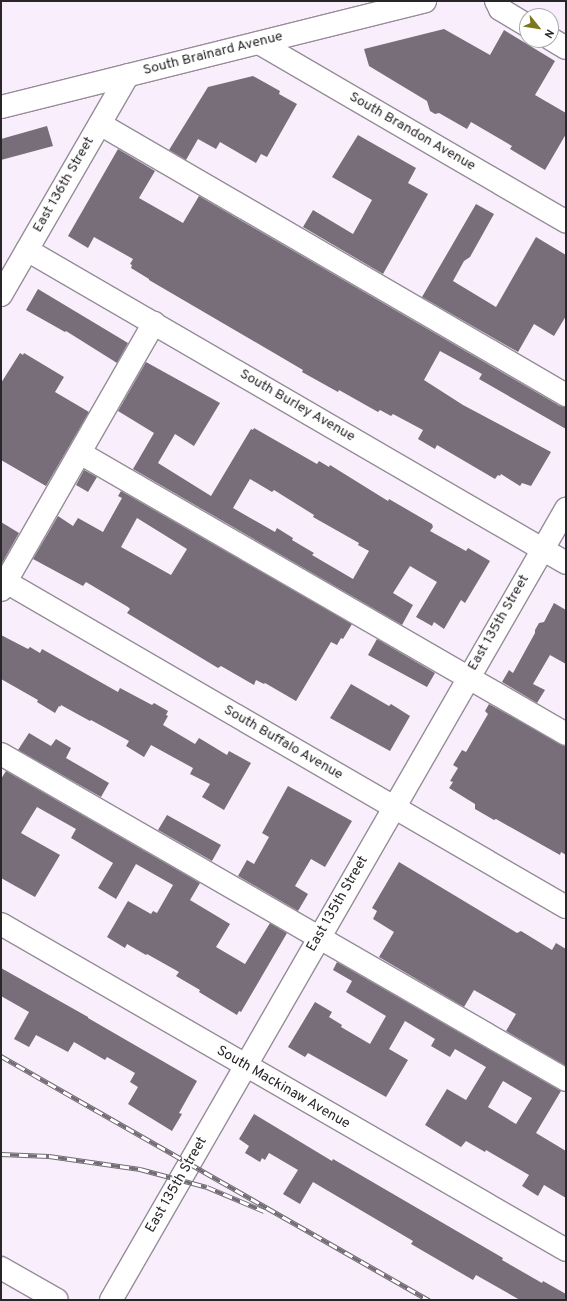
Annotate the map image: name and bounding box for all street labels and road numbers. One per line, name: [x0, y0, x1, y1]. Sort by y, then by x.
street label: South Brainard Avenue: [141, 28, 285, 80]
street label: South Brandon Avenue: [346, 89, 478, 175]
street label: East 136th Street: [30, 134, 98, 236]
street label: South Burley Avenue: [236, 366, 358, 446]
street label: East 135th Street: [465, 572, 533, 674]
street label: South Buffalo Avenue: [220, 702, 346, 784]
street label: East 135th Street: [304, 853, 372, 955]
street label: South Mackinaw Avenue: [213, 1043, 353, 1133]
street label: East 135th Street: [143, 1134, 211, 1236]

